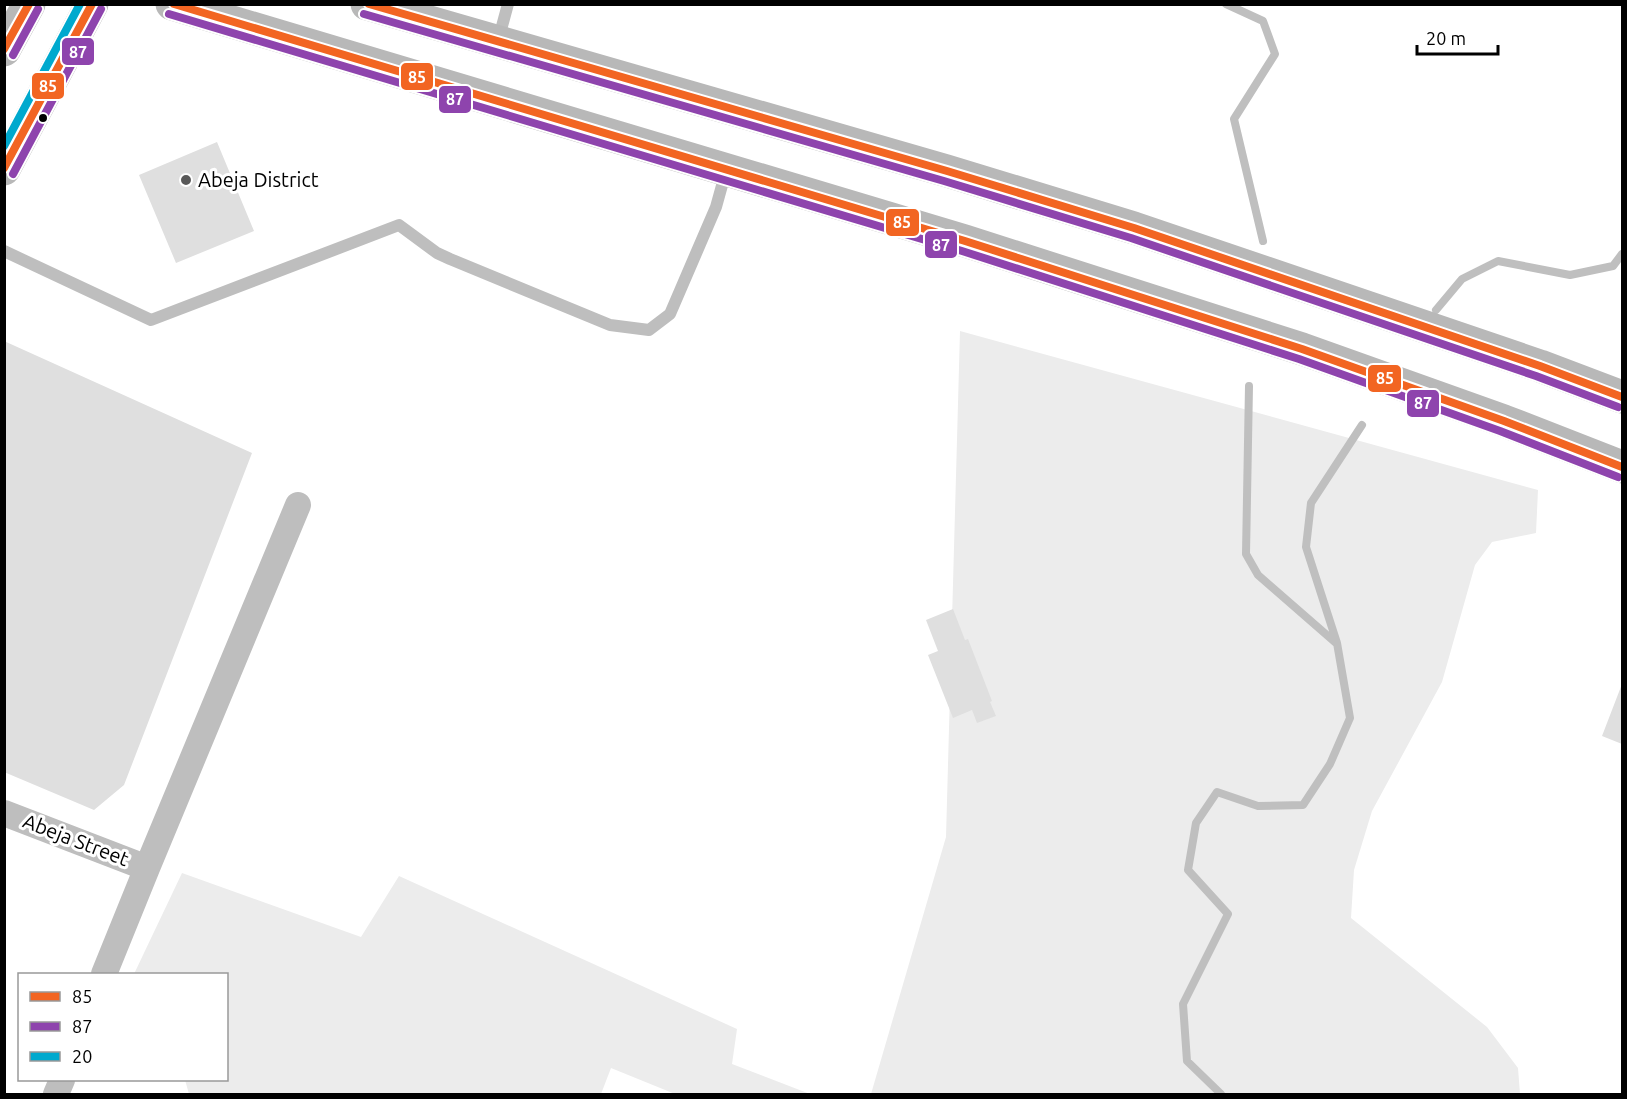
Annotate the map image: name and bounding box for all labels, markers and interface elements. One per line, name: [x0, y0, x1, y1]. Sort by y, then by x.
scale bar: [1417, 18, 1498, 56]
text: 20 m: [1426, 28, 1466, 48]
line badge: 87: [61, 37, 95, 66]
text: 87: [69, 43, 87, 61]
line badge: 85: [400, 62, 434, 91]
text: 85: [408, 68, 426, 86]
line badge: 85: [31, 72, 65, 100]
text: 85: [39, 77, 57, 95]
line badge: 87: [438, 85, 472, 114]
text: 87: [446, 90, 464, 108]
unlabelled marker: [37, 112, 49, 124]
place label: Abeja District: [198, 168, 319, 191]
marker: Abeja District: [179, 173, 193, 187]
line badge: 85: [885, 208, 920, 237]
text: 85: [893, 213, 911, 231]
line badge: 87: [924, 230, 958, 259]
text: 87: [932, 236, 950, 254]
line badge: 85: [1367, 364, 1402, 393]
text: 85: [1376, 369, 1394, 387]
line badge: 87: [1406, 389, 1440, 418]
text: 87: [1414, 394, 1432, 412]
street label: Abeja Street: [20, 809, 132, 870]
legend: [18, 973, 228, 1081]
text: 85: [72, 986, 92, 1006]
text: 87: [72, 1016, 92, 1036]
text: 20: [72, 1046, 92, 1066]

